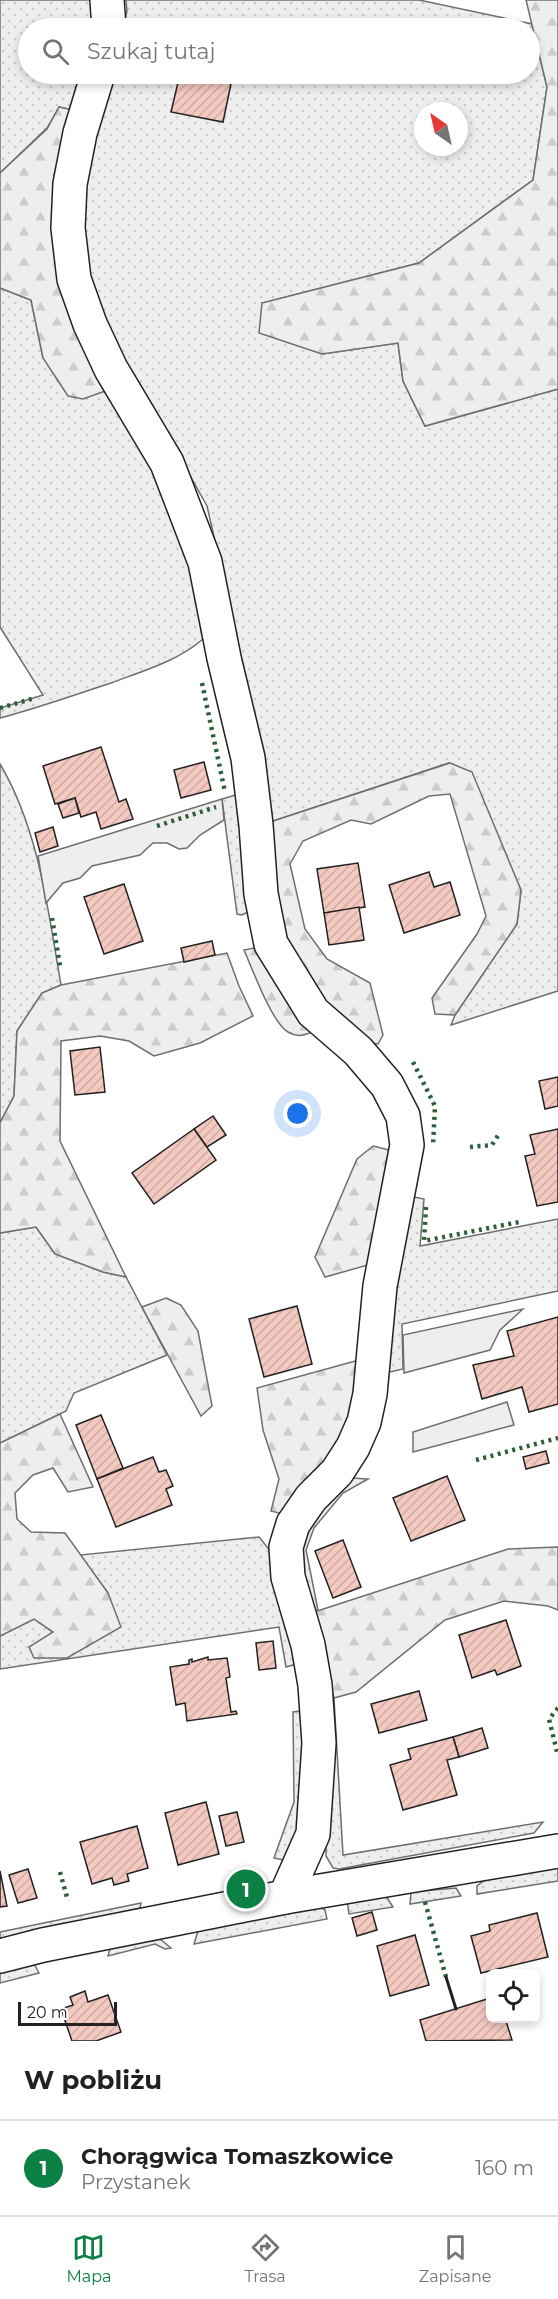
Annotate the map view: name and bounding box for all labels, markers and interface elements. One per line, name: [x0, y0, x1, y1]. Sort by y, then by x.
search box: [18, 18, 540, 84]
icon: search: [39, 35, 72, 68]
text: Szukaj tutaj: [87, 38, 215, 65]
north arrow: [414, 102, 468, 156]
your location: [283, 1099, 312, 1128]
pin: 1: [226, 1866, 266, 1912]
map controls: [486, 1969, 540, 2023]
button: locate: [486, 1969, 540, 2023]
scale bar: [18, 1999, 117, 2026]
text: 20 m: [27, 2003, 68, 2022]
text: W pobliżu: [24, 2064, 162, 2096]
text: Chorągwica Tomaszkowice: [81, 2143, 393, 2170]
text: 1: [40, 2156, 47, 2180]
text: 160 m: [475, 2156, 534, 2180]
text: Przystanek: [81, 2170, 190, 2194]
tab: Mapa: [66, 2231, 111, 2286]
tab: Trasa: [244, 2231, 286, 2286]
tab: Zapisane: [419, 2231, 492, 2286]

